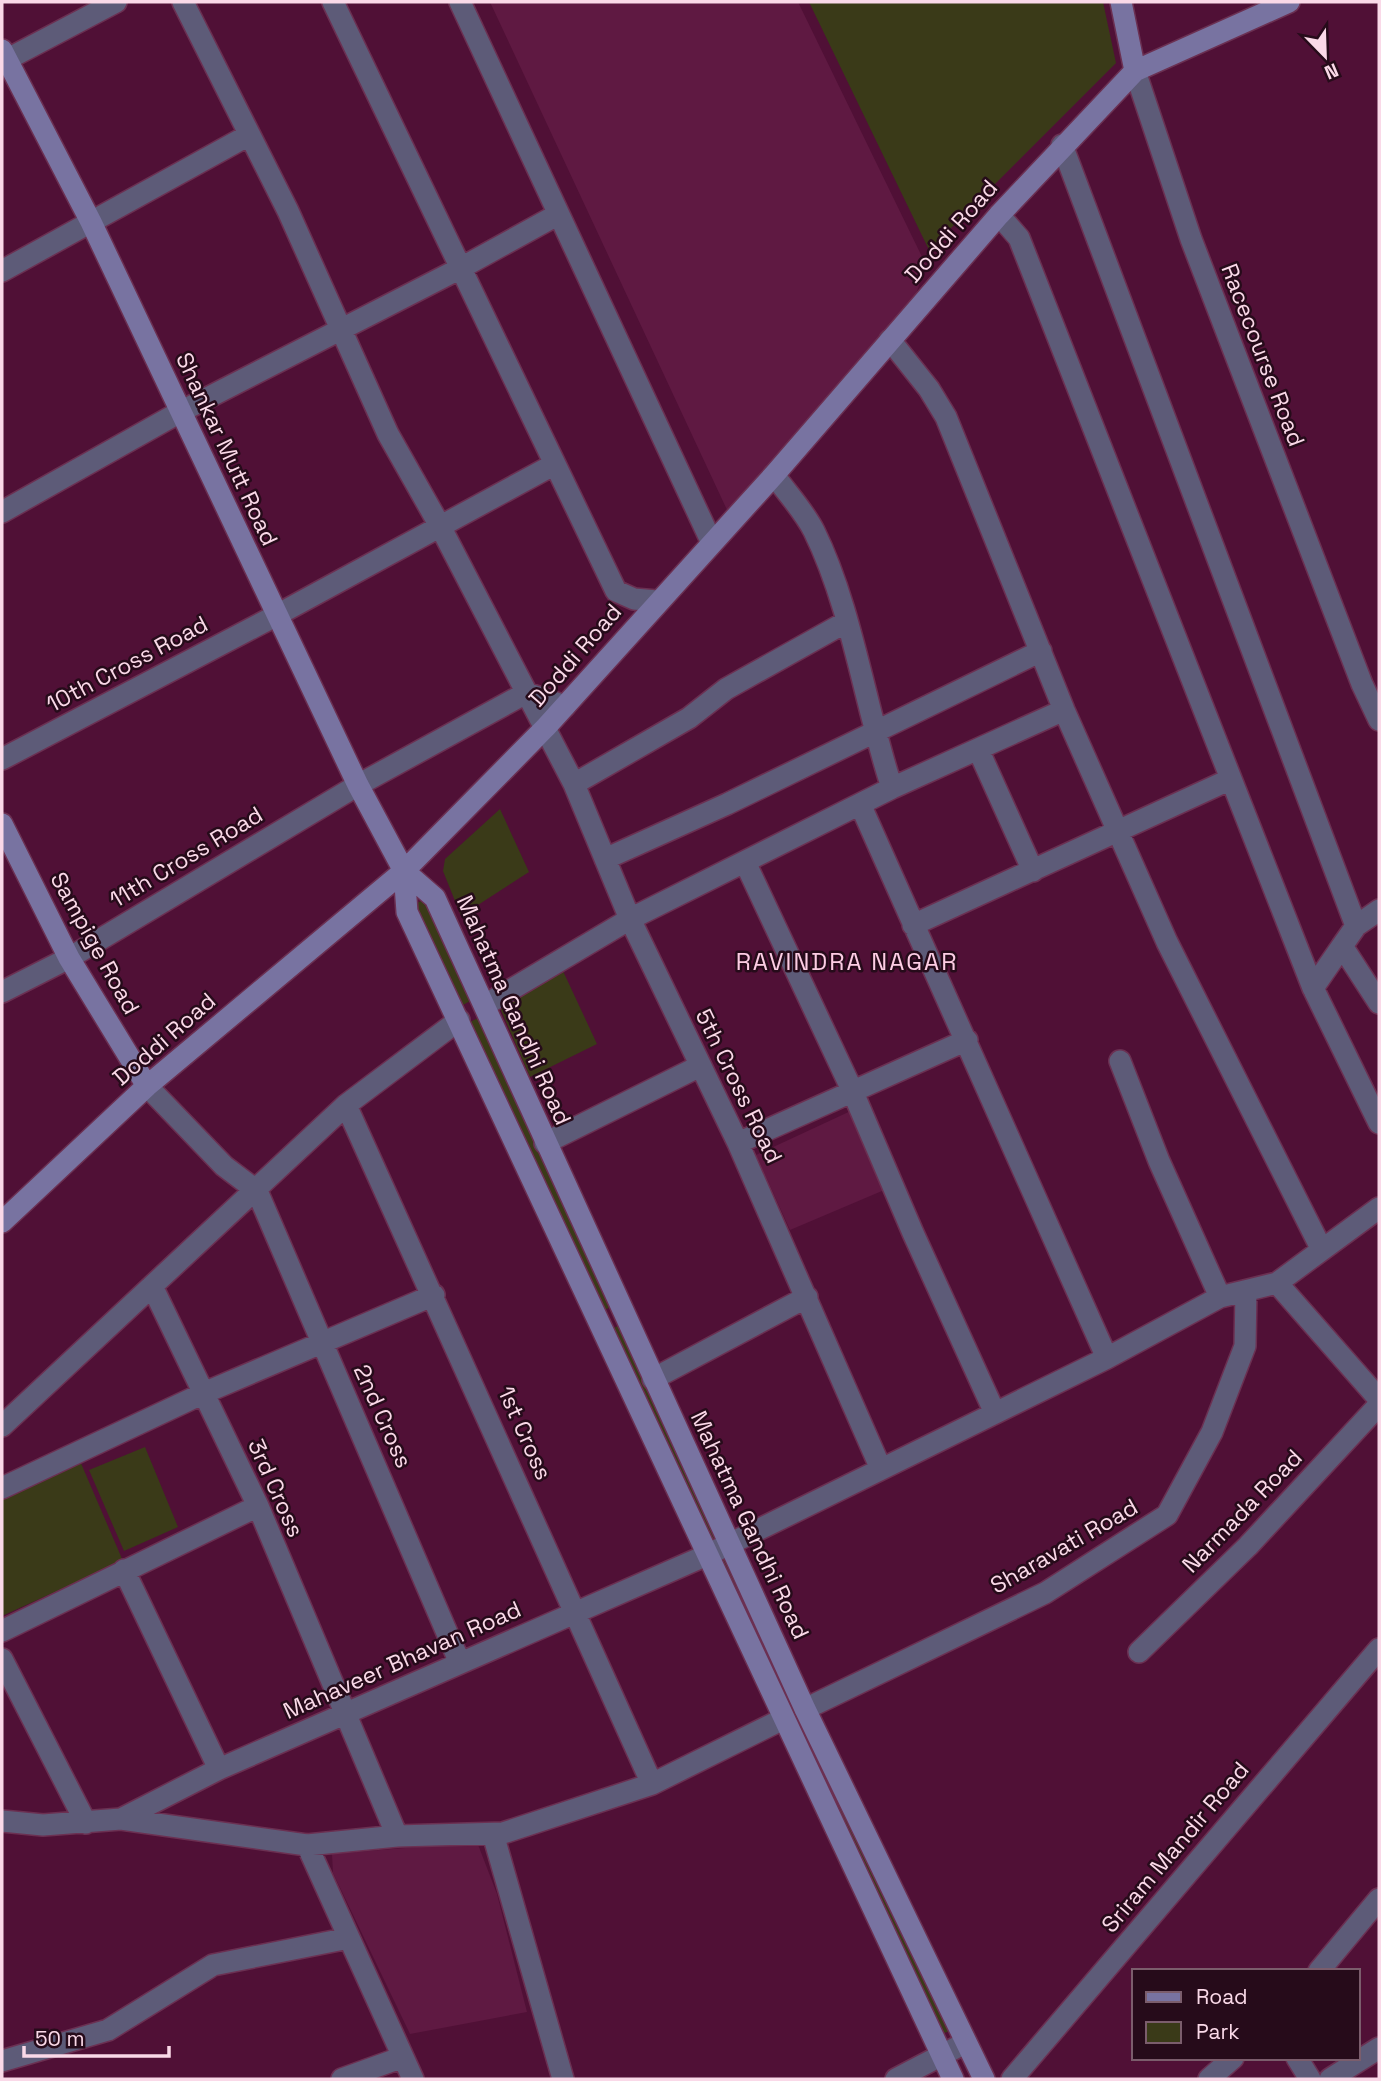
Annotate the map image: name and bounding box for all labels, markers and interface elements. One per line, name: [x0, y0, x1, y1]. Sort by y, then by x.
north arrow: [1290, 21, 1360, 91]
text: N: [1321, 57, 1342, 85]
street label: Doddi Road: [898, 173, 1004, 289]
street label: Racecourse Road: [1214, 259, 1312, 451]
street label: Shankar Mutt Road: [169, 348, 285, 550]
street label: Doddi Road: [522, 597, 628, 713]
street label: 10th Cross Road: [41, 609, 213, 719]
street label: 11th Cross Road: [104, 799, 268, 915]
street label: Sampige Road: [44, 867, 146, 1019]
street label: Mahatma Gandhi Road: [450, 890, 578, 1130]
district label: RAVINDRA NAGAR: [736, 946, 958, 977]
street label: Doddi Road: [106, 986, 222, 1092]
street label: 5th Cross Road: [689, 1004, 789, 1168]
street label: 2nd Cross: [347, 1360, 419, 1472]
street label: 1st Cross: [491, 1381, 559, 1485]
street label: Mahatma Gandhi Road: [684, 1406, 816, 1644]
street label: 3rd Cross: [241, 1434, 311, 1542]
street label: Narmada Road: [1176, 1443, 1308, 1579]
street label: Sharavati Road: [985, 1492, 1143, 1600]
street label: Mahaveer Bhavan Road: [278, 1594, 526, 1726]
street label: Sriram Mandir Road: [1095, 1755, 1255, 1939]
legend: [1132, 1969, 1360, 2060]
text: Road: [1196, 1983, 1248, 2010]
scale bar: [24, 2014, 170, 2058]
text: Park: [1196, 2018, 1240, 2045]
text: 50 m: [35, 2025, 85, 2052]

